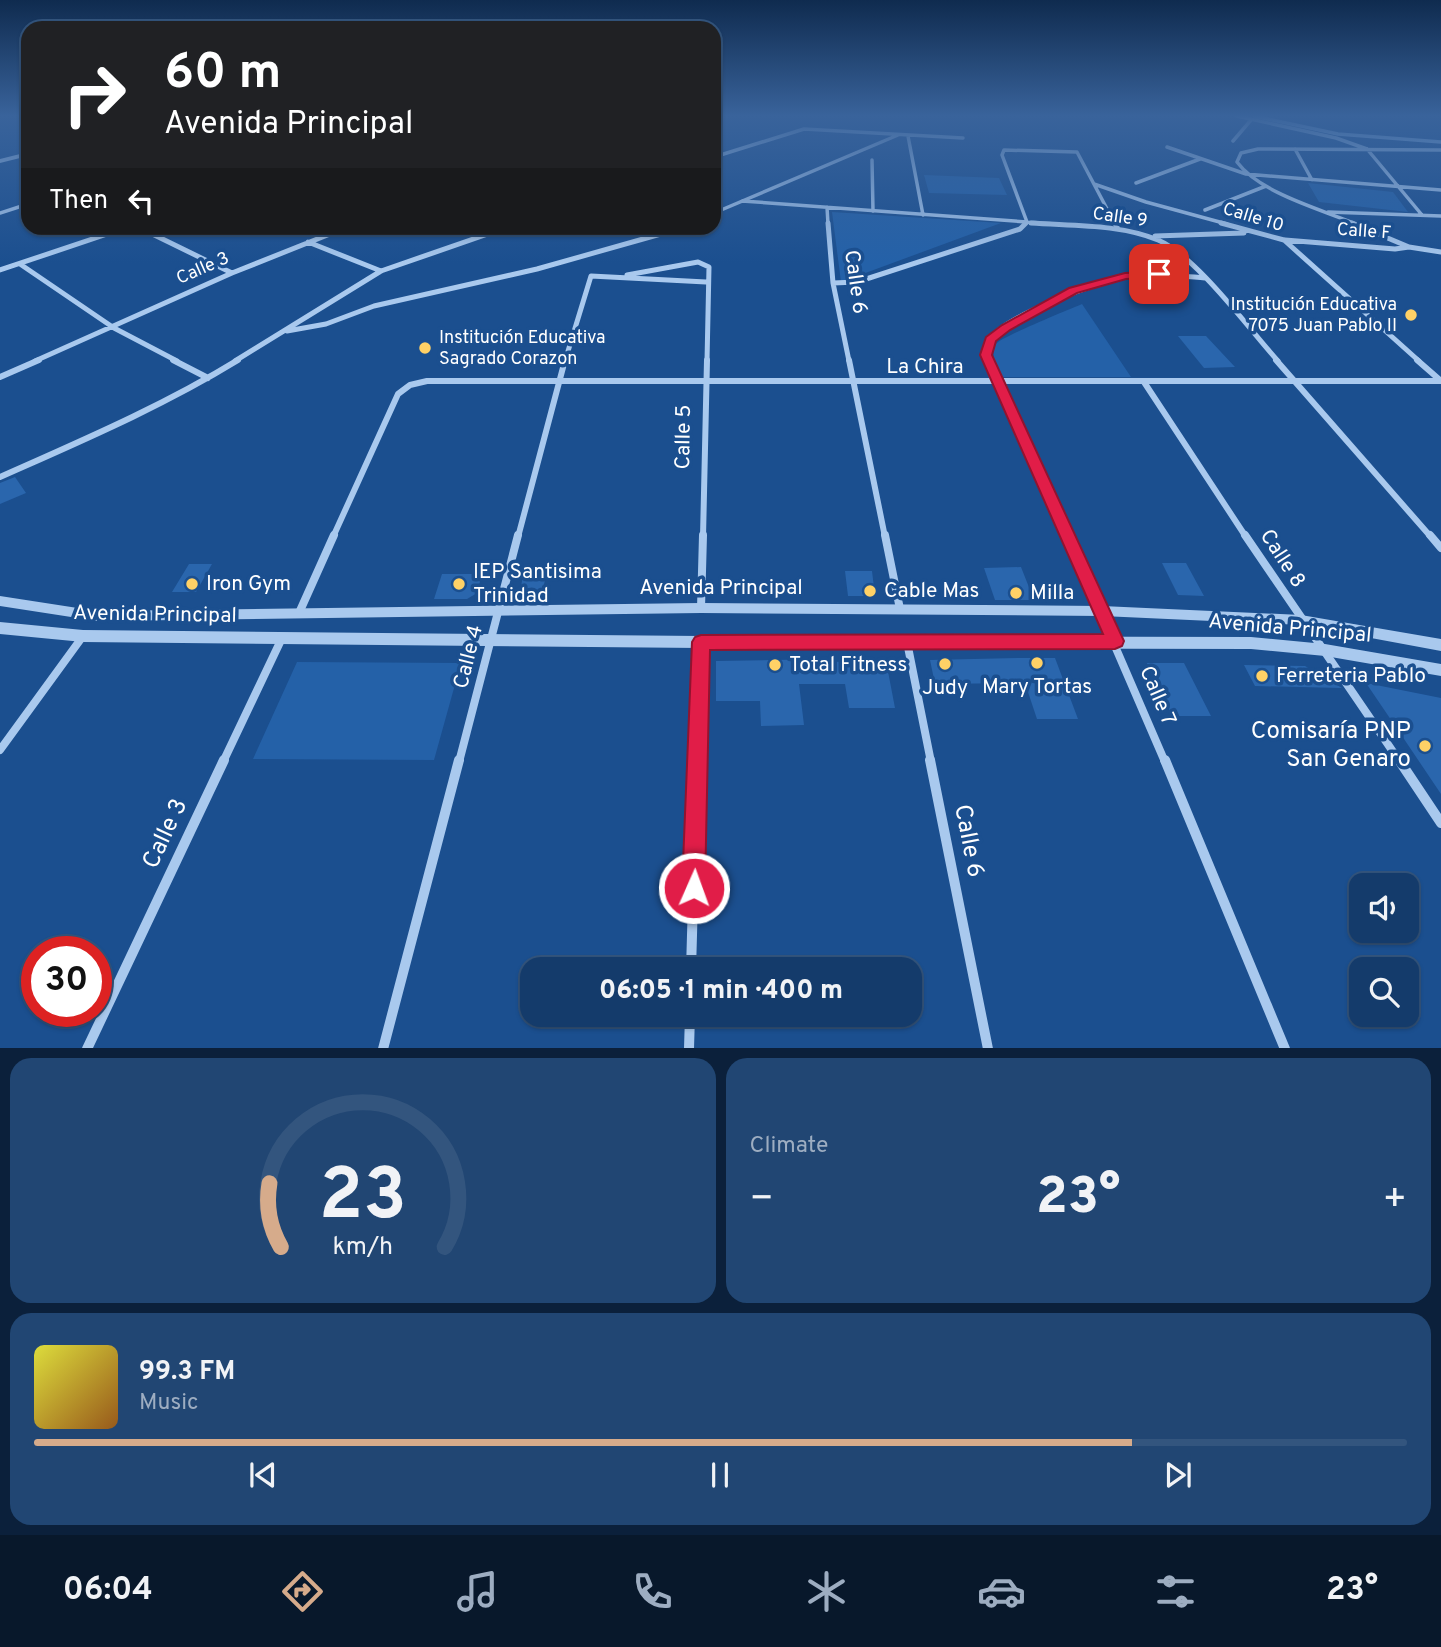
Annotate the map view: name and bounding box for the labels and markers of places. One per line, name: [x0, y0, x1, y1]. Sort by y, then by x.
pin: [1129, 244, 1189, 304]
place label: Institución Educativa 7075 Juan Pablo II: [1230, 294, 1397, 338]
marker: Institución Educativa 7075 Juan Pablo II: [1403, 307, 1419, 323]
place label: Institución Educativa Sagrado Corazon: [439, 327, 606, 371]
marker: Institución Educativa Sagrado Corazon: [417, 340, 433, 356]
place label: IEP Santisima Trinidad: [473, 559, 602, 610]
place label: Iron Gym: [206, 571, 291, 598]
marker: Iron Gym: [184, 576, 200, 592]
marker: IEP Santisima Trinidad: [451, 576, 467, 592]
place label: Cable Mas: [884, 578, 979, 605]
place label: Milla: [1030, 580, 1074, 607]
marker: Cable Mas: [862, 583, 878, 599]
marker: Milla: [1008, 585, 1024, 601]
place label: Total Fitness: [789, 652, 907, 679]
marker: Mary Tortas: [1029, 655, 1045, 671]
marker: Judy: [937, 656, 953, 672]
marker: Total Fitness: [767, 657, 783, 673]
place label: Ferreteria Pablo: [1276, 663, 1426, 690]
marker: Ferreteria Pablo: [1254, 668, 1270, 684]
place label: Mary Tortas: [982, 674, 1092, 701]
place label: Judy: [922, 675, 968, 702]
place label: Comisaría PNP San Genaro: [1251, 717, 1411, 775]
marker: Comisaría PNP San Genaro: [1417, 738, 1433, 754]

